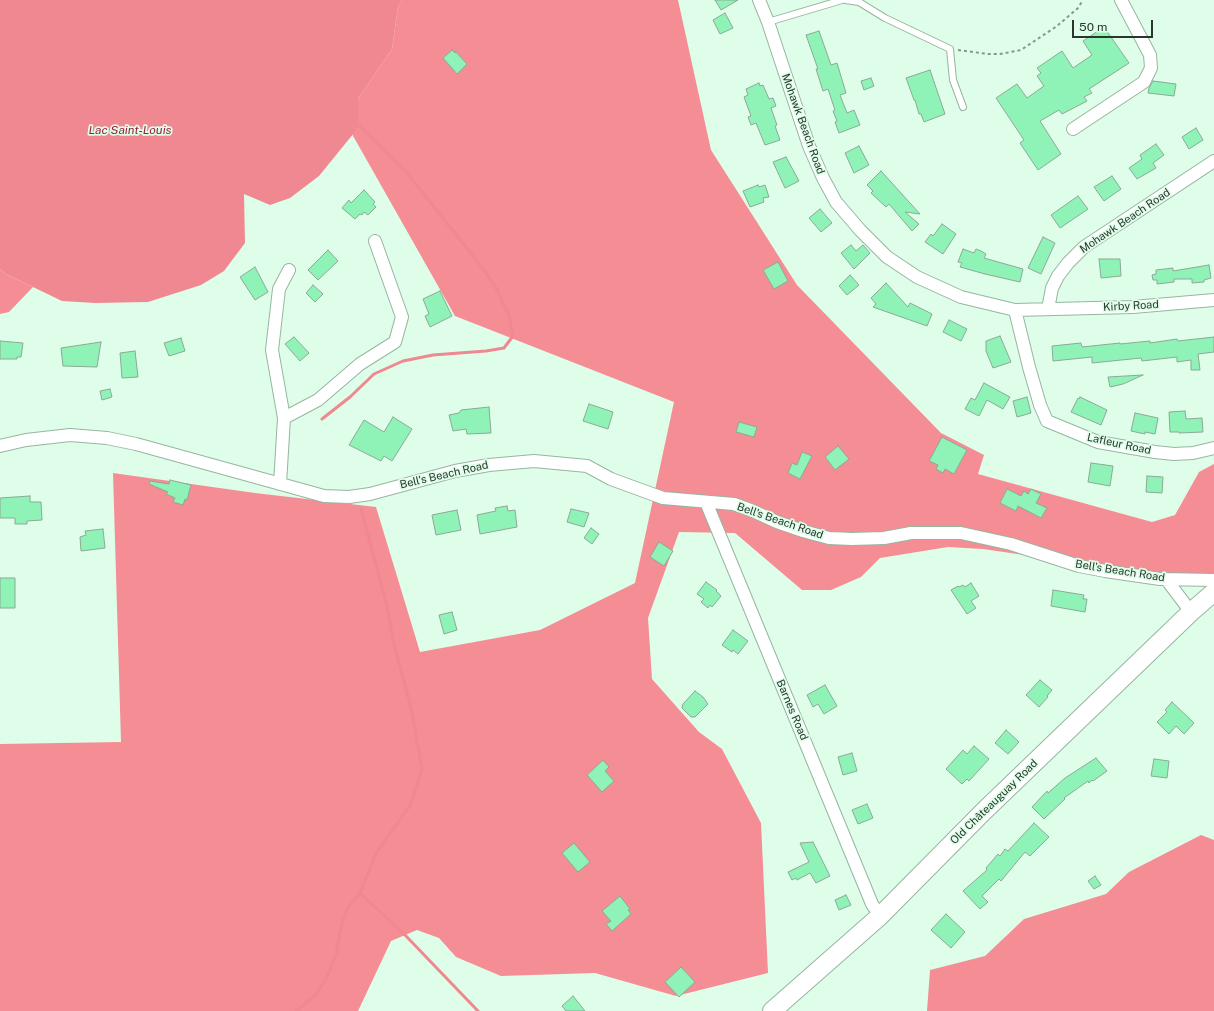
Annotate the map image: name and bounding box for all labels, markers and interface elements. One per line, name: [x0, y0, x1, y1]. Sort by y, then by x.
scale bar: [1074, 12, 1155, 38]
text: 50 m: [1079, 20, 1107, 34]
street label: Mohawk Beach Road: [779, 72, 827, 176]
water label: Lac Saint-Louis: [89, 123, 171, 137]
street label: Mohawk Beach Road: [1077, 186, 1173, 256]
street label: Kirby Road: [1103, 298, 1159, 314]
street label: Lafleur Road: [1086, 431, 1152, 457]
street label: Bell's Beach Road: [398, 458, 490, 492]
street label: Bell's Beach Road: [735, 500, 825, 542]
street label: Bell's Beach Road: [1074, 557, 1166, 585]
street label: Barnes Road: [773, 678, 811, 742]
street label: Old Châteauguay Road: [948, 757, 1040, 847]

